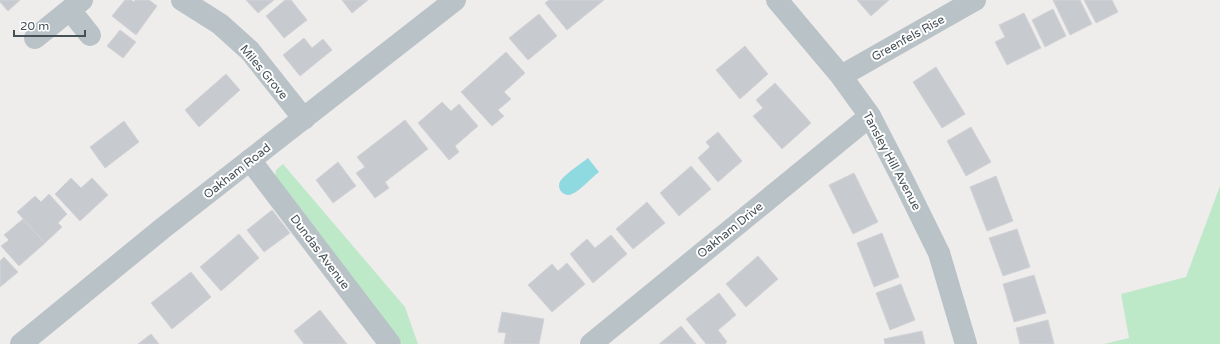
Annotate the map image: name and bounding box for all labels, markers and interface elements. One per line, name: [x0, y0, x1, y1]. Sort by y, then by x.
scale bar: [14, 12, 85, 38]
street label: Greenfels Rise: [869, 12, 947, 64]
text: 20 m: [20, 19, 49, 33]
street label: Miles Grove: [237, 42, 291, 102]
street label: Tansley Hill Avenue: [860, 109, 924, 213]
street label: Oakham Road: [201, 140, 273, 202]
street label: Oakham Drive: [694, 199, 766, 261]
street label: Dundas Avenue: [287, 212, 353, 292]

